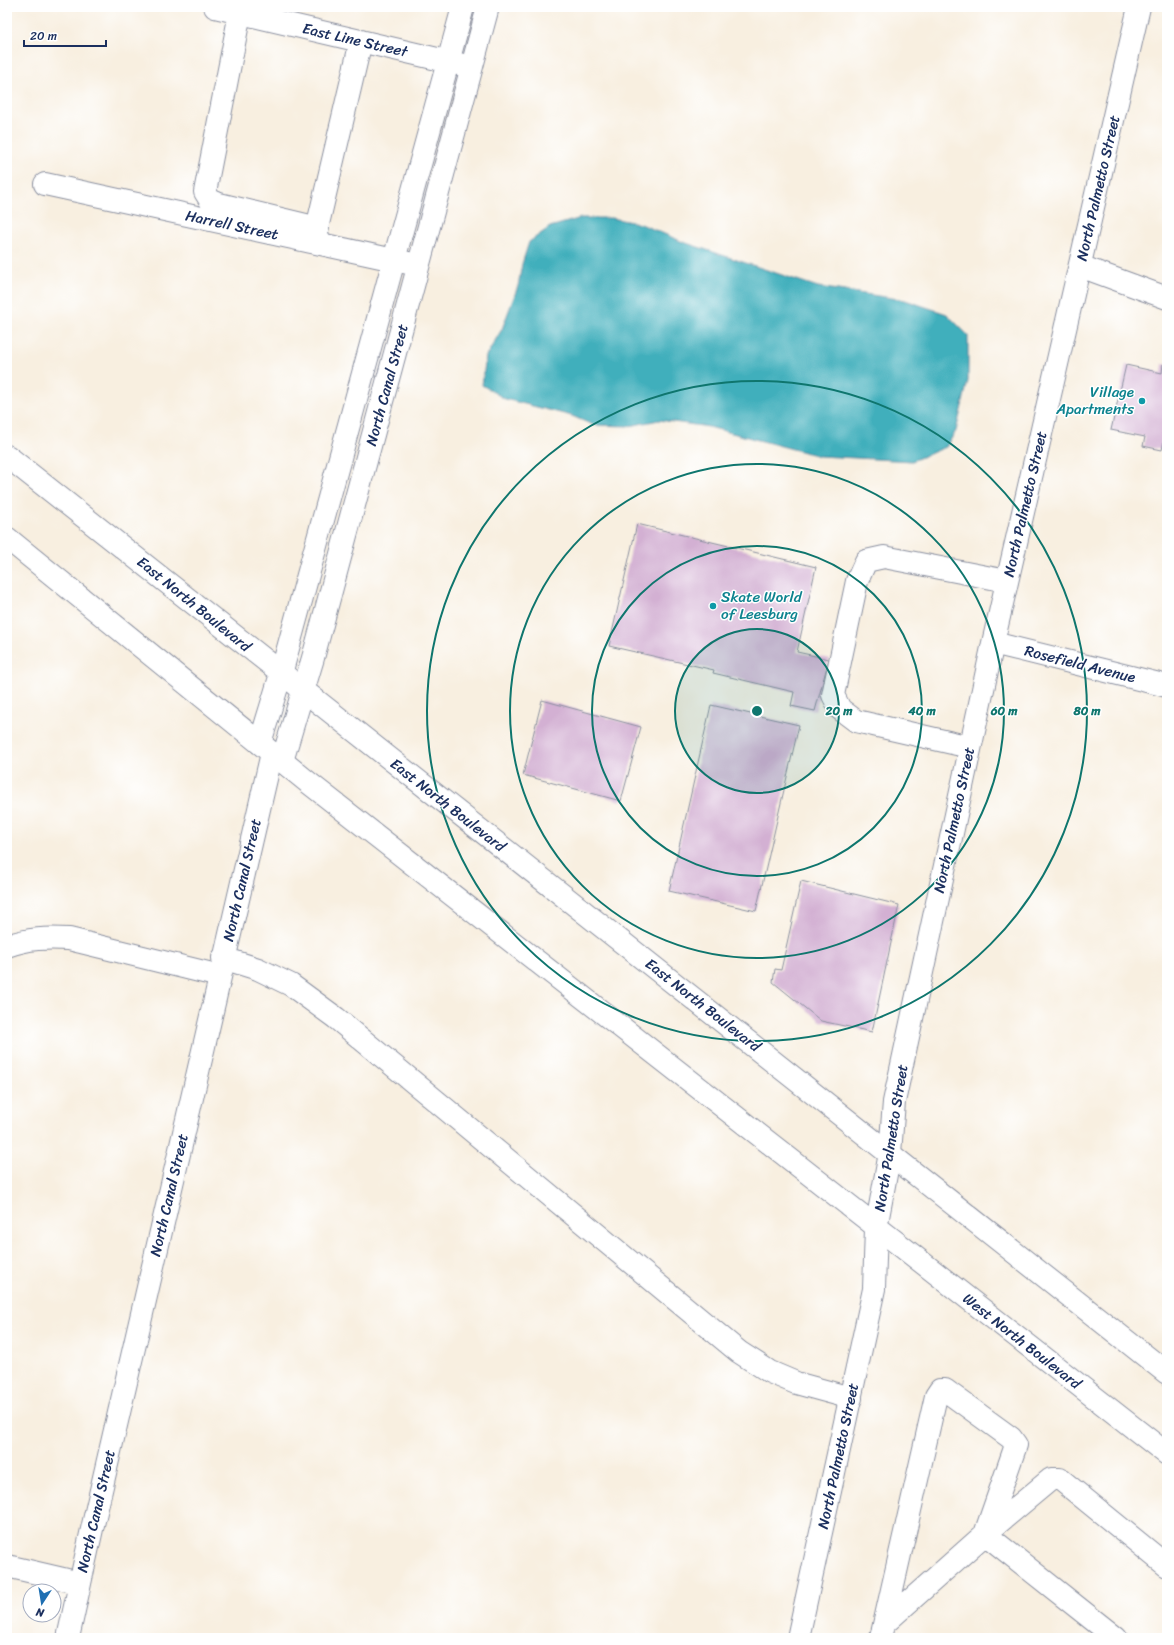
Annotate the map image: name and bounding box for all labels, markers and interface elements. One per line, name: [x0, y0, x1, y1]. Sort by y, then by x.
street label: East Line Street: [300, 15, 411, 65]
scale bar: [24, 22, 106, 48]
text: 20 m: [30, 25, 57, 47]
street label: North Palmetto Street: [1069, 112, 1128, 263]
street label: Harrell Street: [183, 202, 281, 248]
street label: North Canal Street: [358, 321, 416, 449]
place label: Village Apartments: [1055, 379, 1134, 422]
marker: Village Apartments: [1137, 396, 1147, 406]
street label: North Palmetto Street: [996, 428, 1055, 579]
street label: East North Boulevard: [131, 549, 258, 659]
place label: Skate World of Leesburg: [721, 584, 803, 627]
marker: Skate World of Leesburg: [708, 601, 718, 611]
street label: Rosefield Avenue: [1022, 638, 1138, 690]
text: 20 m: [825, 700, 853, 722]
text: 40 m: [907, 700, 936, 722]
text: 60 m: [990, 700, 1018, 722]
text: 80 m: [1072, 700, 1101, 722]
centre of rings: [750, 704, 764, 718]
street label: North Palmetto Street: [926, 744, 982, 896]
street label: East North Boulevard: [384, 751, 513, 859]
street label: North Canal Street: [215, 816, 269, 944]
street label: East North Boulevard: [639, 951, 768, 1059]
street label: North Palmetto Street: [867, 1062, 916, 1214]
street label: North Canal Street: [142, 1131, 196, 1259]
street label: West North Boulevard: [957, 1286, 1088, 1397]
street label: North Palmetto Street: [810, 1380, 866, 1532]
street label: North Canal Street: [69, 1447, 123, 1575]
north arrow: [22, 1583, 62, 1623]
text: N: [34, 1602, 47, 1623]

